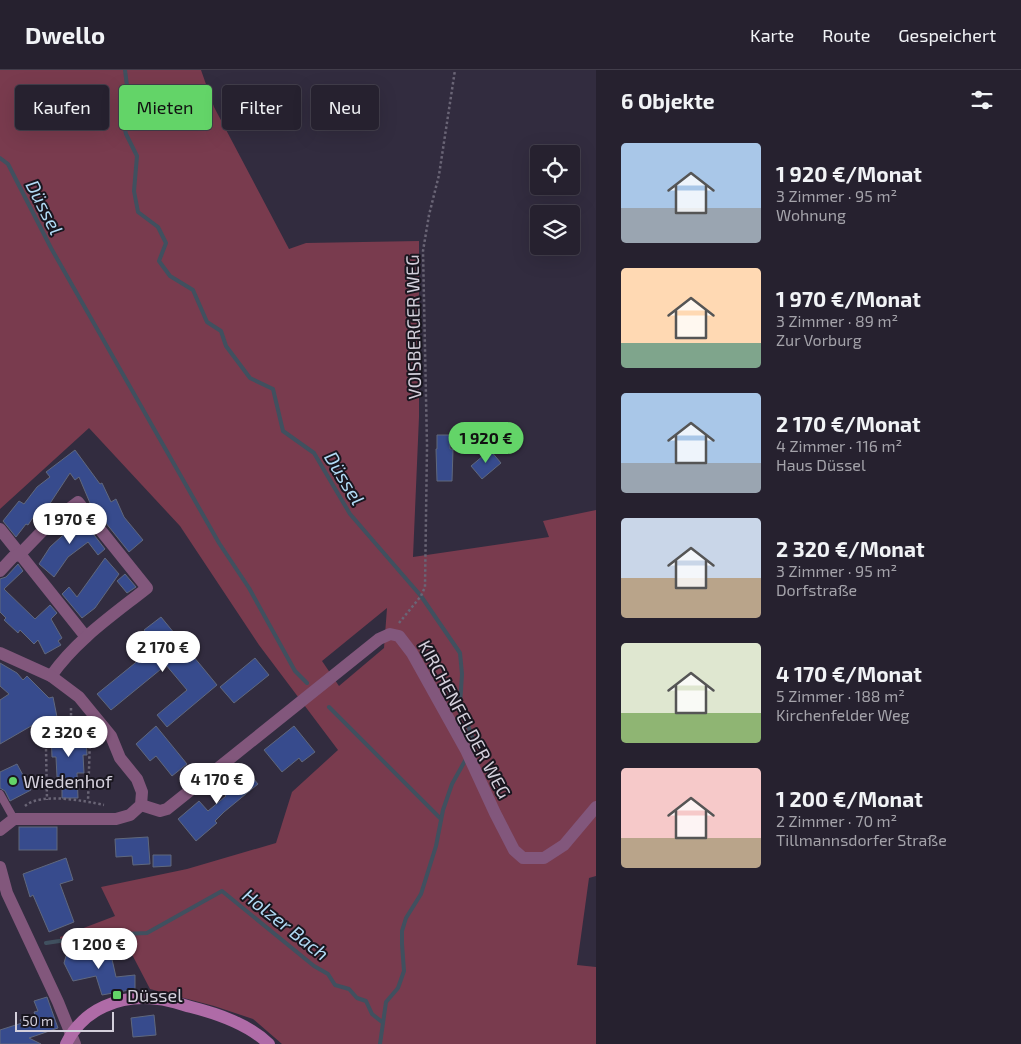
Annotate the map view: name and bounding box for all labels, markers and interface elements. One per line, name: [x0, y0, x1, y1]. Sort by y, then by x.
text: Dwello: [25, 20, 105, 49]
text: Karte: [750, 24, 794, 46]
text: Route: [822, 24, 870, 46]
text: Gespeichert: [898, 24, 996, 46]
chip: Kaufen: [15, 85, 109, 130]
chip: Mieten: [119, 85, 212, 130]
chip: Filter: [222, 85, 301, 130]
chip: Neu: [311, 85, 379, 130]
icon: filters: [968, 86, 996, 114]
text: 6 Objekte: [621, 88, 715, 113]
map controls: [530, 145, 580, 255]
button: locate: [530, 145, 580, 195]
text: 1 920 €/Monat: [776, 161, 922, 186]
icon: home: [661, 163, 721, 223]
water label: Düssel: [22, 176, 68, 238]
text: 3 Zimmer · 95 m²: [776, 186, 897, 205]
button: layers: [530, 205, 580, 255]
text: Wohnung: [776, 205, 846, 224]
street label: VOISBERGER WEG: [401, 254, 425, 400]
text: 1 970 €/Monat: [776, 286, 921, 311]
icon: home: [661, 288, 721, 348]
text: 3 Zimmer · 89 m²: [776, 311, 898, 330]
text: Zur Vorburg: [776, 330, 862, 349]
text: 2 170 €/Monat: [776, 411, 921, 436]
icon: home: [661, 413, 721, 473]
pin: 1 920 €: [440, 422, 532, 464]
text: 1 920 €: [460, 428, 512, 447]
text: 4 Zimmer · 116 m²: [776, 436, 902, 455]
water label: Düssel: [320, 447, 370, 509]
text: Haus Düssel: [776, 455, 866, 474]
pin: 1 970 €: [24, 502, 116, 545]
text: 1 970 €: [44, 509, 96, 528]
text: 2 320 €/Monat: [776, 536, 925, 561]
icon: home: [661, 538, 721, 598]
text: 3 Zimmer · 95 m²: [776, 561, 897, 580]
text: Dorfstraße: [776, 580, 857, 599]
pin: 2 170 €: [117, 630, 209, 673]
street label: KIRCHENFELDER WEG: [414, 636, 516, 802]
text: 2 170 €: [137, 637, 189, 656]
text: 4 170 €/Monat: [776, 661, 922, 686]
icon: home: [661, 663, 721, 723]
text: 5 Zimmer · 188 m²: [776, 686, 905, 705]
text: Kirchenfelder Weg: [776, 705, 910, 724]
pin: 2 320 €: [23, 716, 115, 758]
text: 2 320 €: [42, 722, 96, 741]
pin: 4 170 €: [171, 762, 263, 805]
text: 4 170 €: [191, 769, 243, 788]
place label: Wiedenhof: [23, 770, 113, 792]
marker: Wiedenhof: [7, 775, 19, 787]
text: 1 200 €/Monat: [776, 786, 923, 811]
icon: home: [661, 788, 721, 848]
text: 2 Zimmer · 70 m²: [776, 811, 897, 830]
text: Tillmannsdorfer Straße: [776, 830, 947, 849]
water label: Holzer Bach: [238, 883, 334, 965]
pin: 1 200 €: [53, 928, 145, 970]
text: 1 200 €: [72, 934, 126, 953]
place label: Düssel: [127, 984, 183, 1006]
marker: Düssel: [111, 989, 123, 1001]
scale bar: [15, 1009, 114, 1032]
text: 50 m: [22, 1012, 53, 1029]

